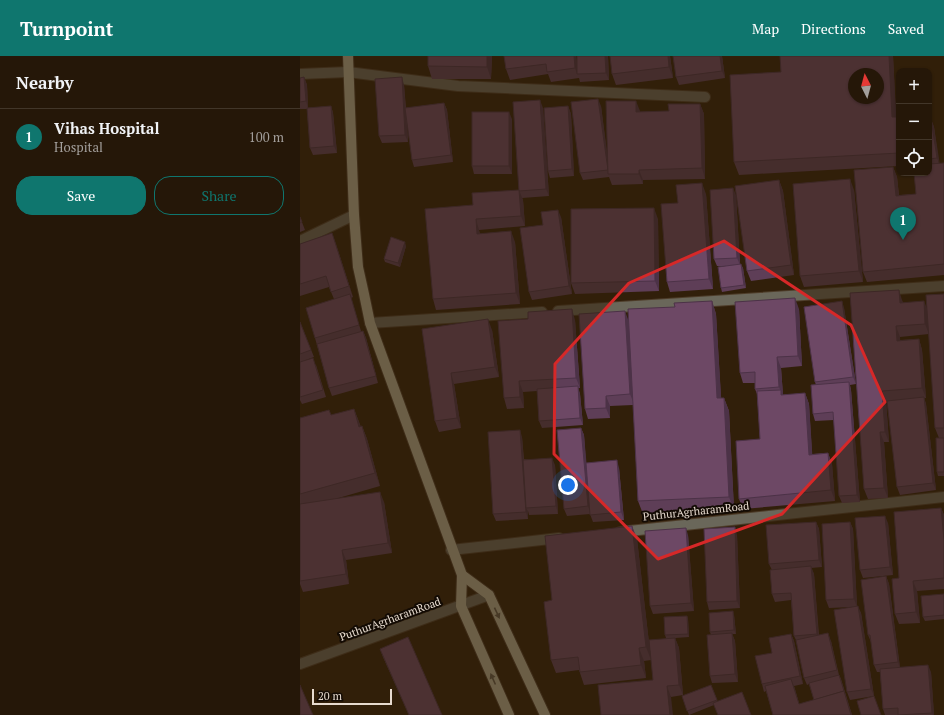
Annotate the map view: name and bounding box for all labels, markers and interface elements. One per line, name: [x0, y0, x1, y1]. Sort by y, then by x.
text: Turnpoint: [20, 16, 113, 41]
text: Map: [752, 19, 779, 38]
text: Directions: [801, 19, 866, 38]
text: Saved: [888, 19, 924, 38]
north arrow: [848, 68, 884, 104]
map controls: [896, 68, 932, 176]
button: +: [896, 68, 932, 104]
text: Nearby: [16, 71, 74, 94]
button: −: [896, 104, 932, 140]
text: Vihas Hospital: [54, 118, 159, 138]
text: 1: [25, 128, 33, 146]
text: 100 m: [249, 128, 284, 146]
text: Hospital: [54, 138, 103, 156]
button: locate: [896, 140, 932, 176]
button: Save: [16, 176, 146, 215]
button: Share: [154, 176, 284, 215]
pin: 1: [890, 207, 916, 240]
your location: [558, 475, 578, 495]
street label: PuthurAgrharamRoad: [642, 498, 750, 524]
street label: PuthurAgrharamRoad: [337, 594, 443, 644]
one-way arrow: [494, 607, 500, 618]
one-way arrow: [490, 673, 496, 685]
scale bar: [312, 687, 392, 706]
text: 20 m: [318, 689, 342, 703]

